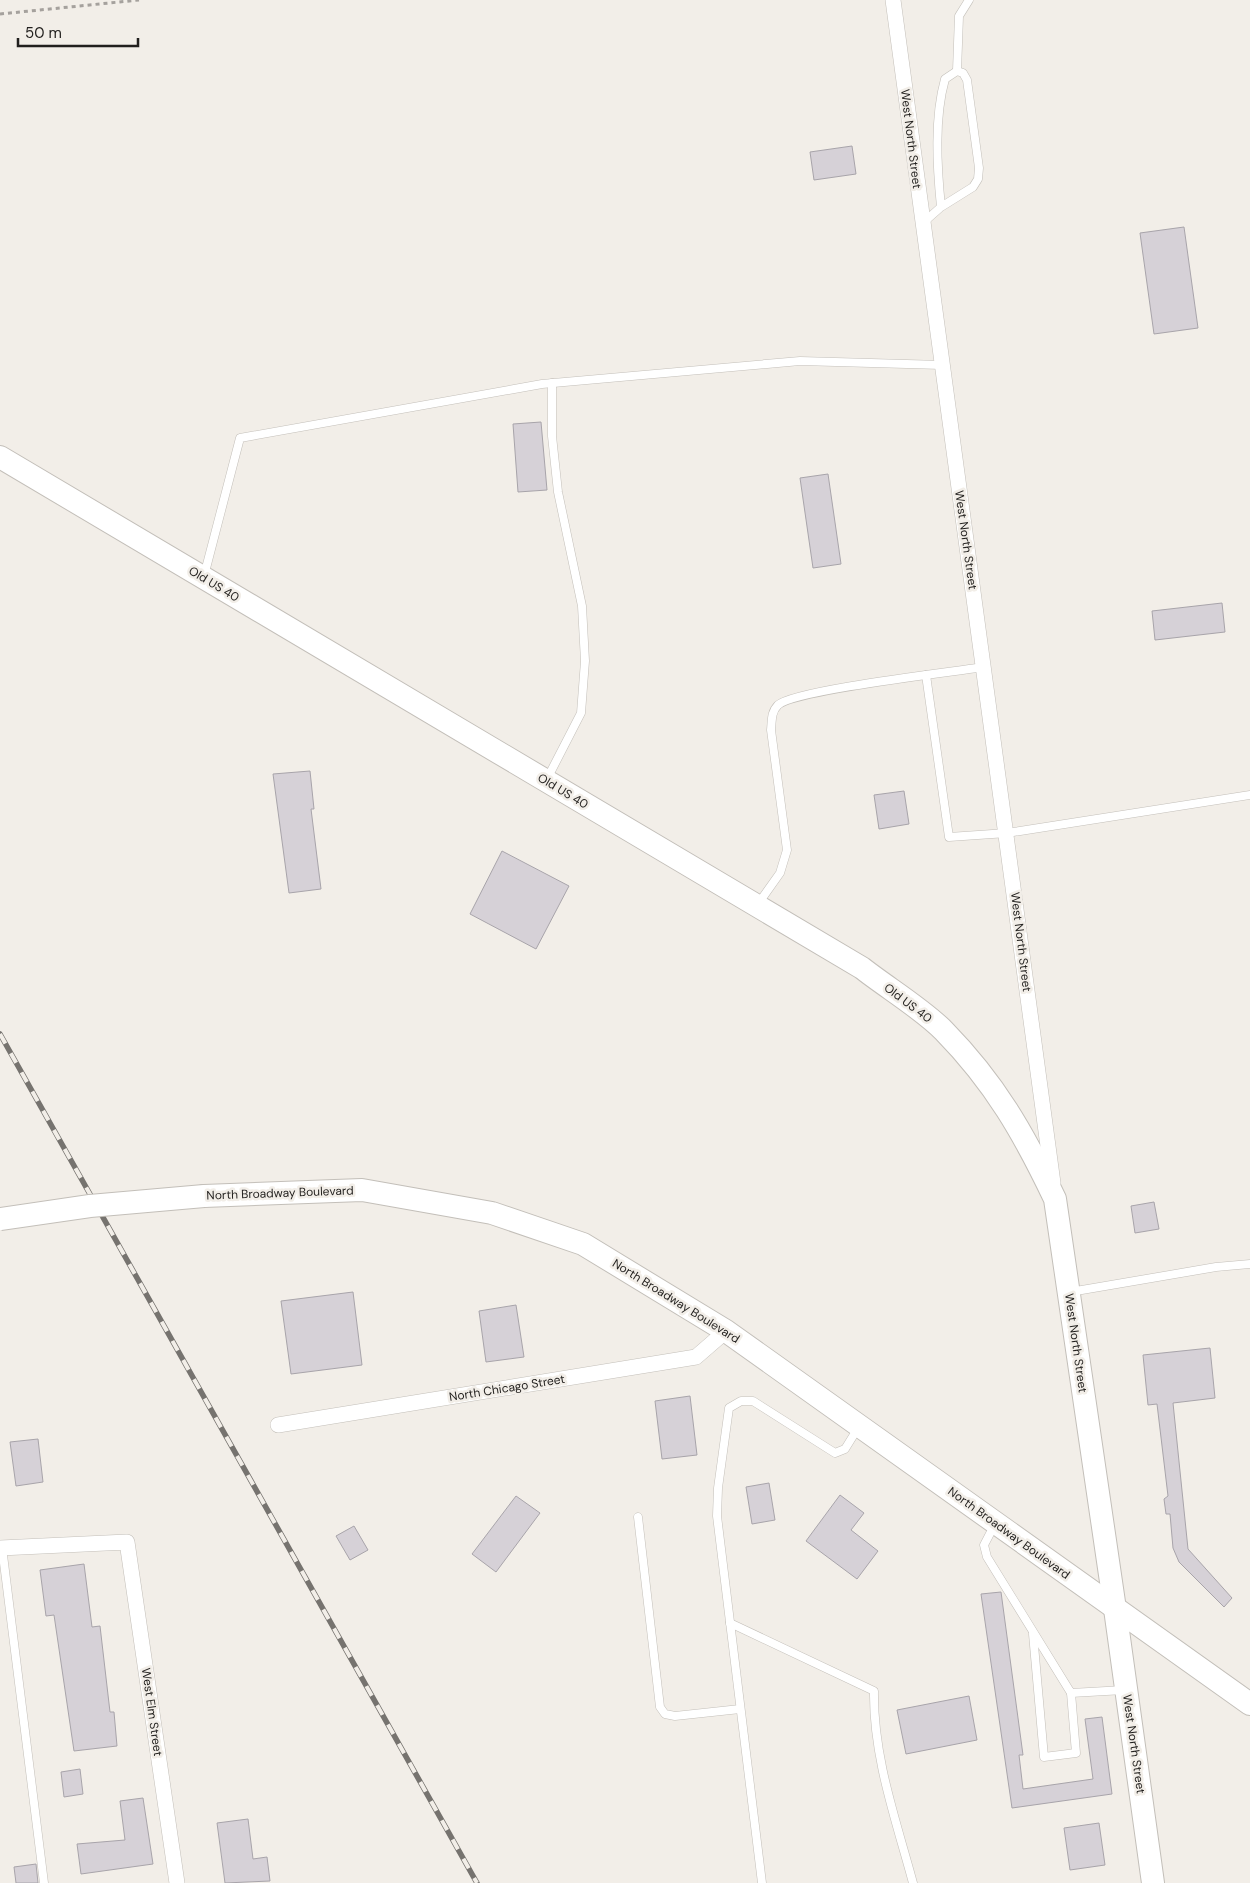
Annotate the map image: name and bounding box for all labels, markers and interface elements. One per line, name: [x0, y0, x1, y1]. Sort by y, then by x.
scale bar: [18, 15, 138, 47]
text: 50 m: [25, 23, 62, 43]
street label: West North Street: [897, 88, 925, 190]
street label: West North Street: [951, 489, 981, 591]
street label: Old US 40: [186, 563, 242, 605]
street label: Old US 40: [535, 770, 591, 812]
street label: West North Street: [1007, 891, 1035, 993]
street label: Old US 40: [881, 980, 935, 1026]
street label: North Broadway Boulevard: [206, 1182, 354, 1204]
street label: North Broadway Boulevard: [609, 1255, 743, 1347]
street label: West North Street: [1061, 1292, 1091, 1394]
street label: North Chicago Street: [448, 1371, 566, 1405]
street label: North Broadway Boulevard: [945, 1483, 1073, 1583]
street label: West Elm Street: [138, 1667, 166, 1757]
street label: West North Street: [1119, 1693, 1149, 1795]

